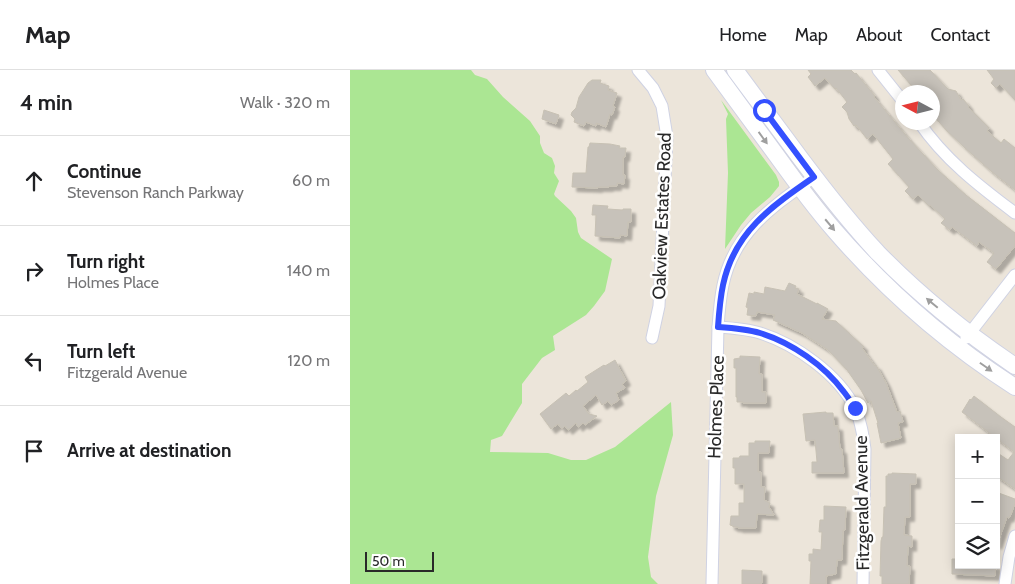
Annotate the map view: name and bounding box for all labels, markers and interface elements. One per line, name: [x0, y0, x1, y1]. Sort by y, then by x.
text: Map: [25, 20, 71, 49]
text: Home: [719, 24, 767, 46]
text: Map: [795, 24, 828, 46]
text: About: [856, 24, 902, 46]
text: Contact: [930, 24, 990, 46]
north arrow: [895, 85, 940, 130]
text: 4 min: [20, 90, 73, 115]
text: Walk · 320 m: [240, 93, 330, 112]
route start: [753, 99, 776, 122]
one-way arrow: [758, 131, 768, 145]
street label: Oakview Estates Road: [648, 132, 676, 300]
text: Continue: [67, 160, 141, 183]
icon: ahead: [20, 167, 48, 195]
text: 60 m: [292, 171, 330, 190]
text: Stevenson Ranch Parkway: [67, 183, 244, 202]
one-way arrow: [824, 219, 835, 231]
text: Turn right: [67, 250, 145, 273]
icon: right: [20, 257, 48, 285]
text: 140 m: [287, 261, 330, 280]
text: Holmes Place: [67, 273, 159, 292]
one-way arrow: [926, 297, 938, 309]
text: Turn left: [67, 340, 135, 363]
icon: left: [20, 347, 48, 375]
text: 120 m: [288, 351, 330, 370]
street label: Holmes Place: [703, 355, 729, 459]
one-way arrow: [980, 362, 993, 372]
text: Fitzgerald Avenue: [67, 363, 187, 382]
route end: [844, 397, 867, 420]
map controls: [955, 434, 1000, 569]
button: +: [955, 434, 1000, 479]
street label: Fitzgerald Avenue: [850, 435, 874, 571]
icon: arrive: [20, 437, 48, 465]
text: Arrive at destination: [67, 439, 231, 462]
button: −: [955, 479, 1000, 524]
button: layers: [955, 524, 1000, 569]
scale bar: [365, 549, 434, 572]
text: 50 m: [372, 552, 405, 570]

